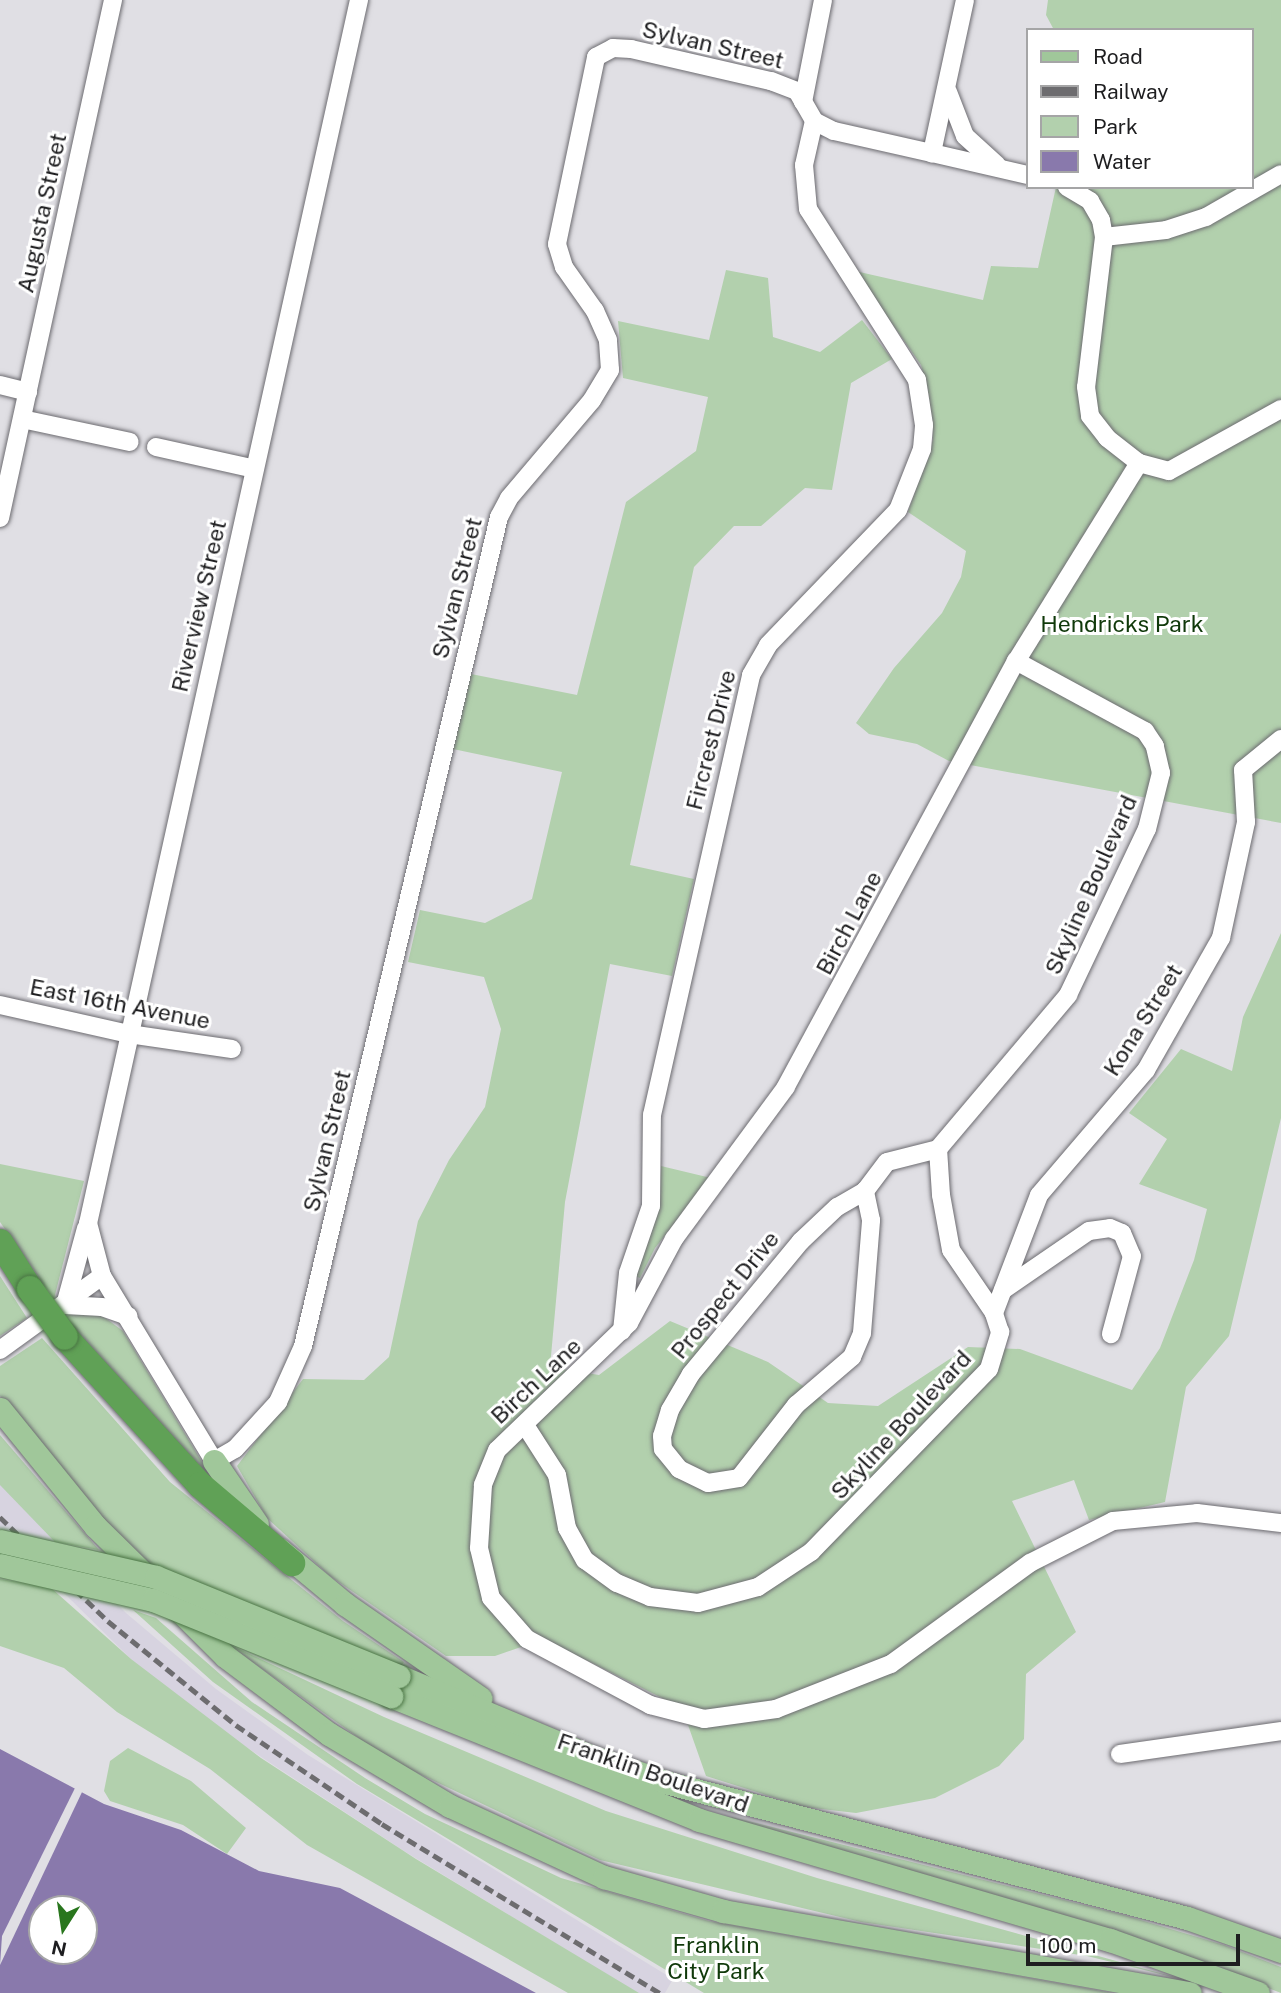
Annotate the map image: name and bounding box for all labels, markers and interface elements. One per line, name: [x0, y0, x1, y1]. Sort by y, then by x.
street label: Sylvan Street: [640, 15, 786, 75]
legend: [1026, 28, 1253, 189]
text: Road: [1093, 44, 1143, 69]
text: Railway: [1093, 79, 1169, 104]
text: Park: [1093, 114, 1138, 139]
street label: Augusta Street: [12, 131, 72, 295]
text: Water: [1093, 149, 1151, 174]
street label: Sylvan Street: [426, 515, 488, 661]
street label: Riverview Street: [166, 517, 232, 695]
park label: Hendricks Park: [1040, 610, 1204, 638]
street label: Fircrest Drive: [680, 667, 742, 813]
street label: Skyline Boulevard: [1039, 791, 1143, 979]
street label: Birch Lane: [810, 867, 888, 979]
street label: Kona Street: [1098, 959, 1188, 1081]
street label: East 16th Avenue: [27, 973, 213, 1035]
street label: Sylvan Street: [297, 1068, 357, 1214]
street label: Prospect Drive: [665, 1226, 785, 1364]
street label: Birch Lane: [485, 1332, 587, 1430]
street label: Skyline Boulevard: [825, 1345, 977, 1505]
street label: Franklin Boulevard: [554, 1727, 752, 1819]
north arrow: [28, 1895, 98, 1965]
scale bar: [1029, 1920, 1242, 1964]
park label: Franklin City Park: [667, 1931, 765, 1985]
text: 100 m: [1039, 1933, 1096, 1958]
text: N: [50, 1936, 69, 1961]

